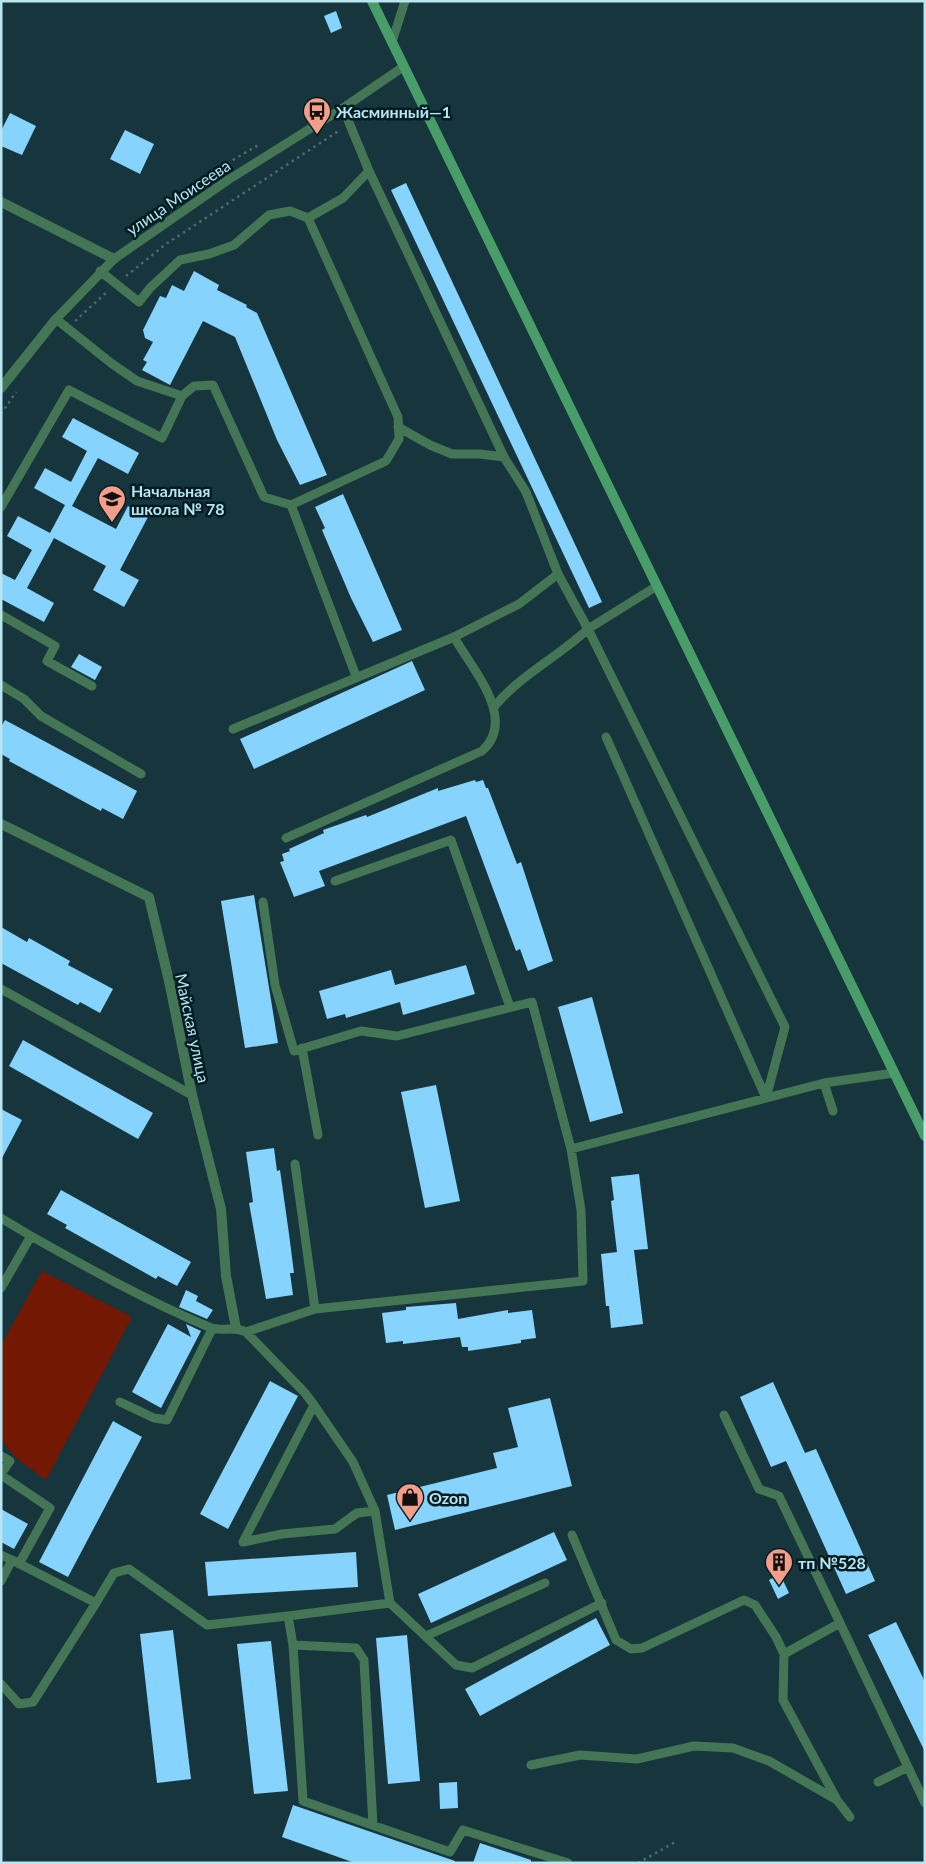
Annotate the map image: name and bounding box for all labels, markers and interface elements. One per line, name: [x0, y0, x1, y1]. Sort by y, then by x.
bus stop icon: Жасминный—1: [302, 96, 332, 135]
place label: Жасминный—1: [336, 102, 451, 121]
street label: улица Моисеева: [123, 155, 233, 239]
place label: Начальная школа № 78: [131, 481, 225, 518]
school or university icon: Начальная школа № 78: [97, 484, 127, 523]
street label: Майская улица: [172, 972, 214, 1084]
shop icon: Ozon: [395, 1482, 425, 1521]
place label: Ozon: [429, 1488, 467, 1507]
building icon: тп №528: [764, 1547, 794, 1586]
place label: тп №528: [798, 1553, 866, 1572]

